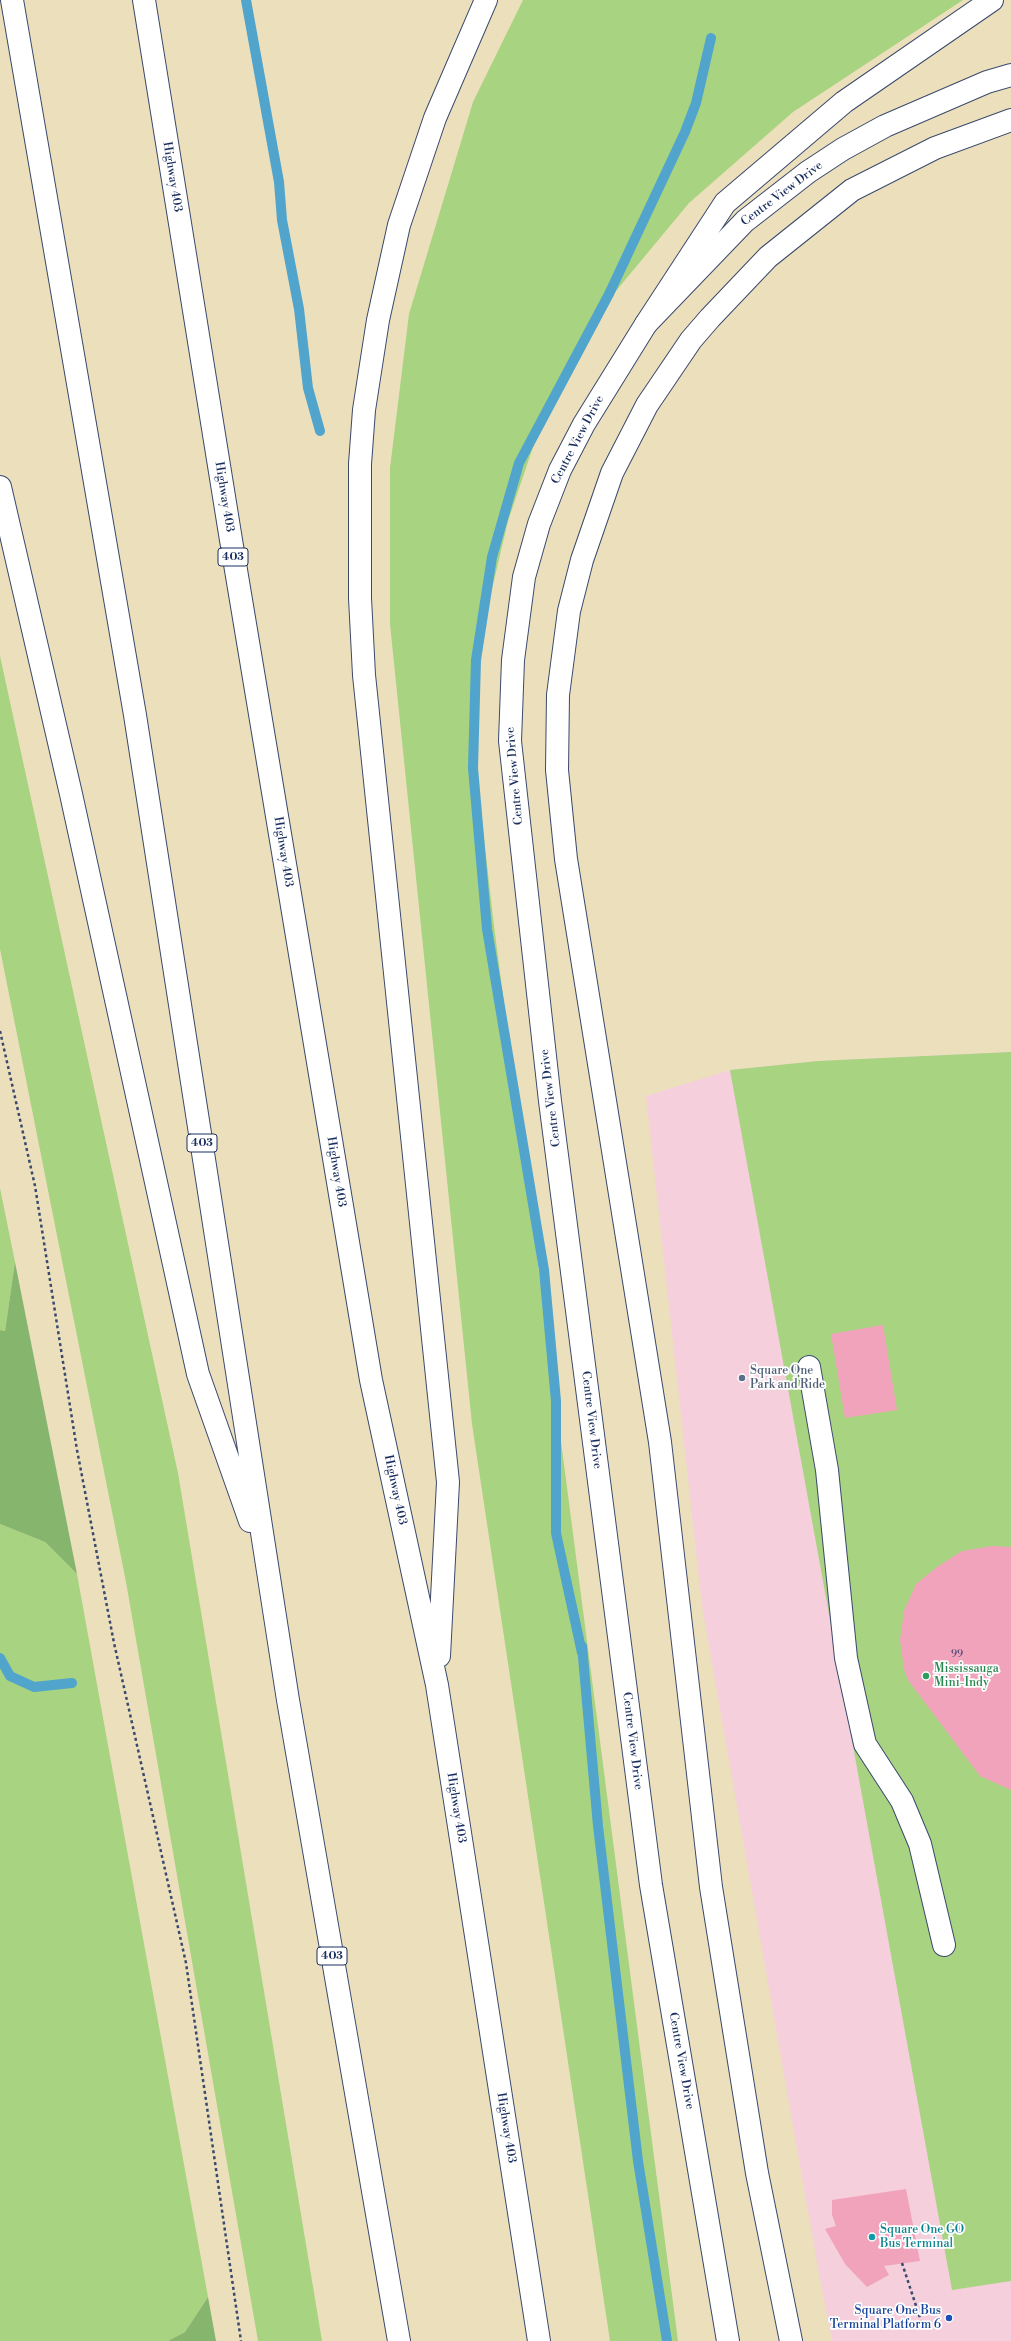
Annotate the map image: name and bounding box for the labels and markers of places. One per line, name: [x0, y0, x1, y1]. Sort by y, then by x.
place label: Square One Park and Ride: [750, 1364, 825, 1392]
marker: Square One Park and Ride: [737, 1373, 747, 1383]
place label: Mississauga Mini-Indy: [934, 1662, 999, 1690]
marker: Mississauga Mini-Indy: [921, 1671, 931, 1681]
place label: Square One GO Bus Terminal: [880, 2223, 964, 2251]
marker: Square One GO Bus Terminal: [867, 2232, 877, 2242]
place label: Square One Bus Terminal Platform 6: [830, 2304, 941, 2332]
marker: Square One Bus Terminal Platform 6: [944, 2313, 954, 2323]

